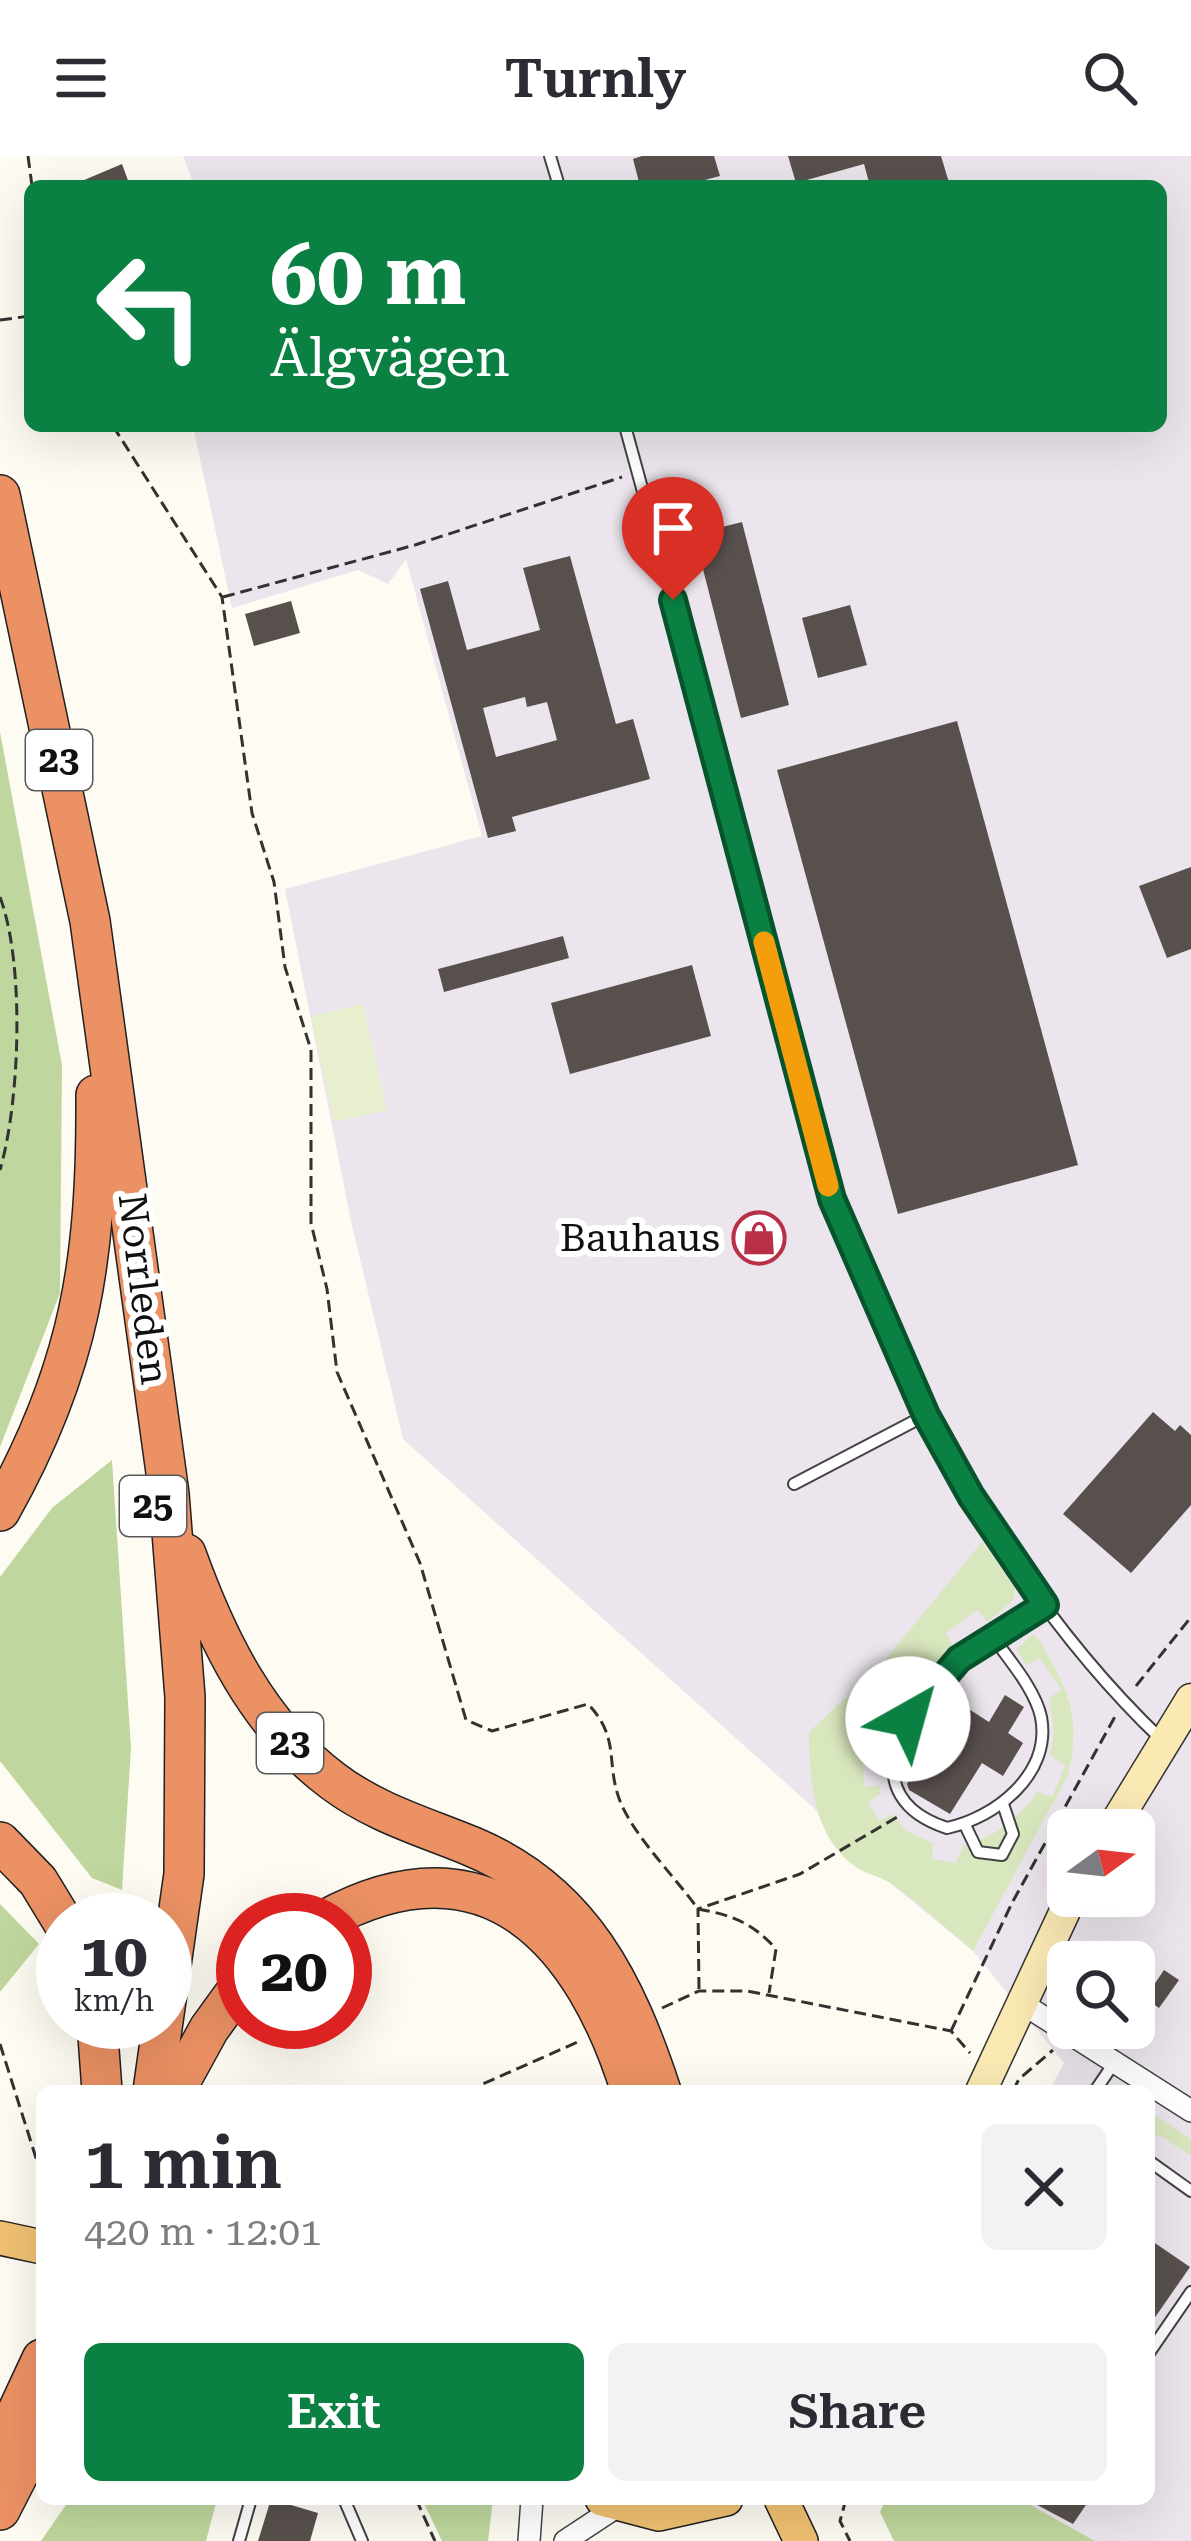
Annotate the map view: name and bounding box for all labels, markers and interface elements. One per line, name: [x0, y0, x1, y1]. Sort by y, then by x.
icon: menu: [48, 45, 114, 111]
icon: search: [1077, 45, 1143, 111]
text: Turnly: [505, 47, 686, 110]
text: 60 m: [270, 226, 466, 324]
icon: left: [72, 228, 228, 384]
text: Älgvägen: [270, 326, 510, 389]
pin: [622, 477, 724, 600]
icon: arrive: [640, 495, 706, 561]
road number: 23: [26, 730, 92, 790]
street label: Norrleden: [108, 1191, 178, 1387]
shop icon: Bauhaus: [731, 1210, 787, 1266]
place label: Bauhaus: [560, 1215, 720, 1261]
road number: 25: [120, 1476, 186, 1536]
position arrow: [845, 1656, 971, 1782]
road number: 23: [257, 1713, 323, 1773]
north arrow: [1047, 1809, 1155, 1917]
map controls: [1047, 1809, 1155, 2049]
speed limit sign: 20: [216, 1893, 372, 2049]
text: 10: [80, 1920, 148, 1991]
button: search: [1047, 1941, 1155, 2049]
text: km/h: [74, 1983, 154, 2018]
text: 1 min: [84, 2121, 282, 2206]
button: close: [981, 2124, 1107, 2250]
text: 420 m · 12:01: [84, 2209, 322, 2255]
button: Exit: [84, 2343, 584, 2481]
button: Share: [608, 2343, 1107, 2481]

